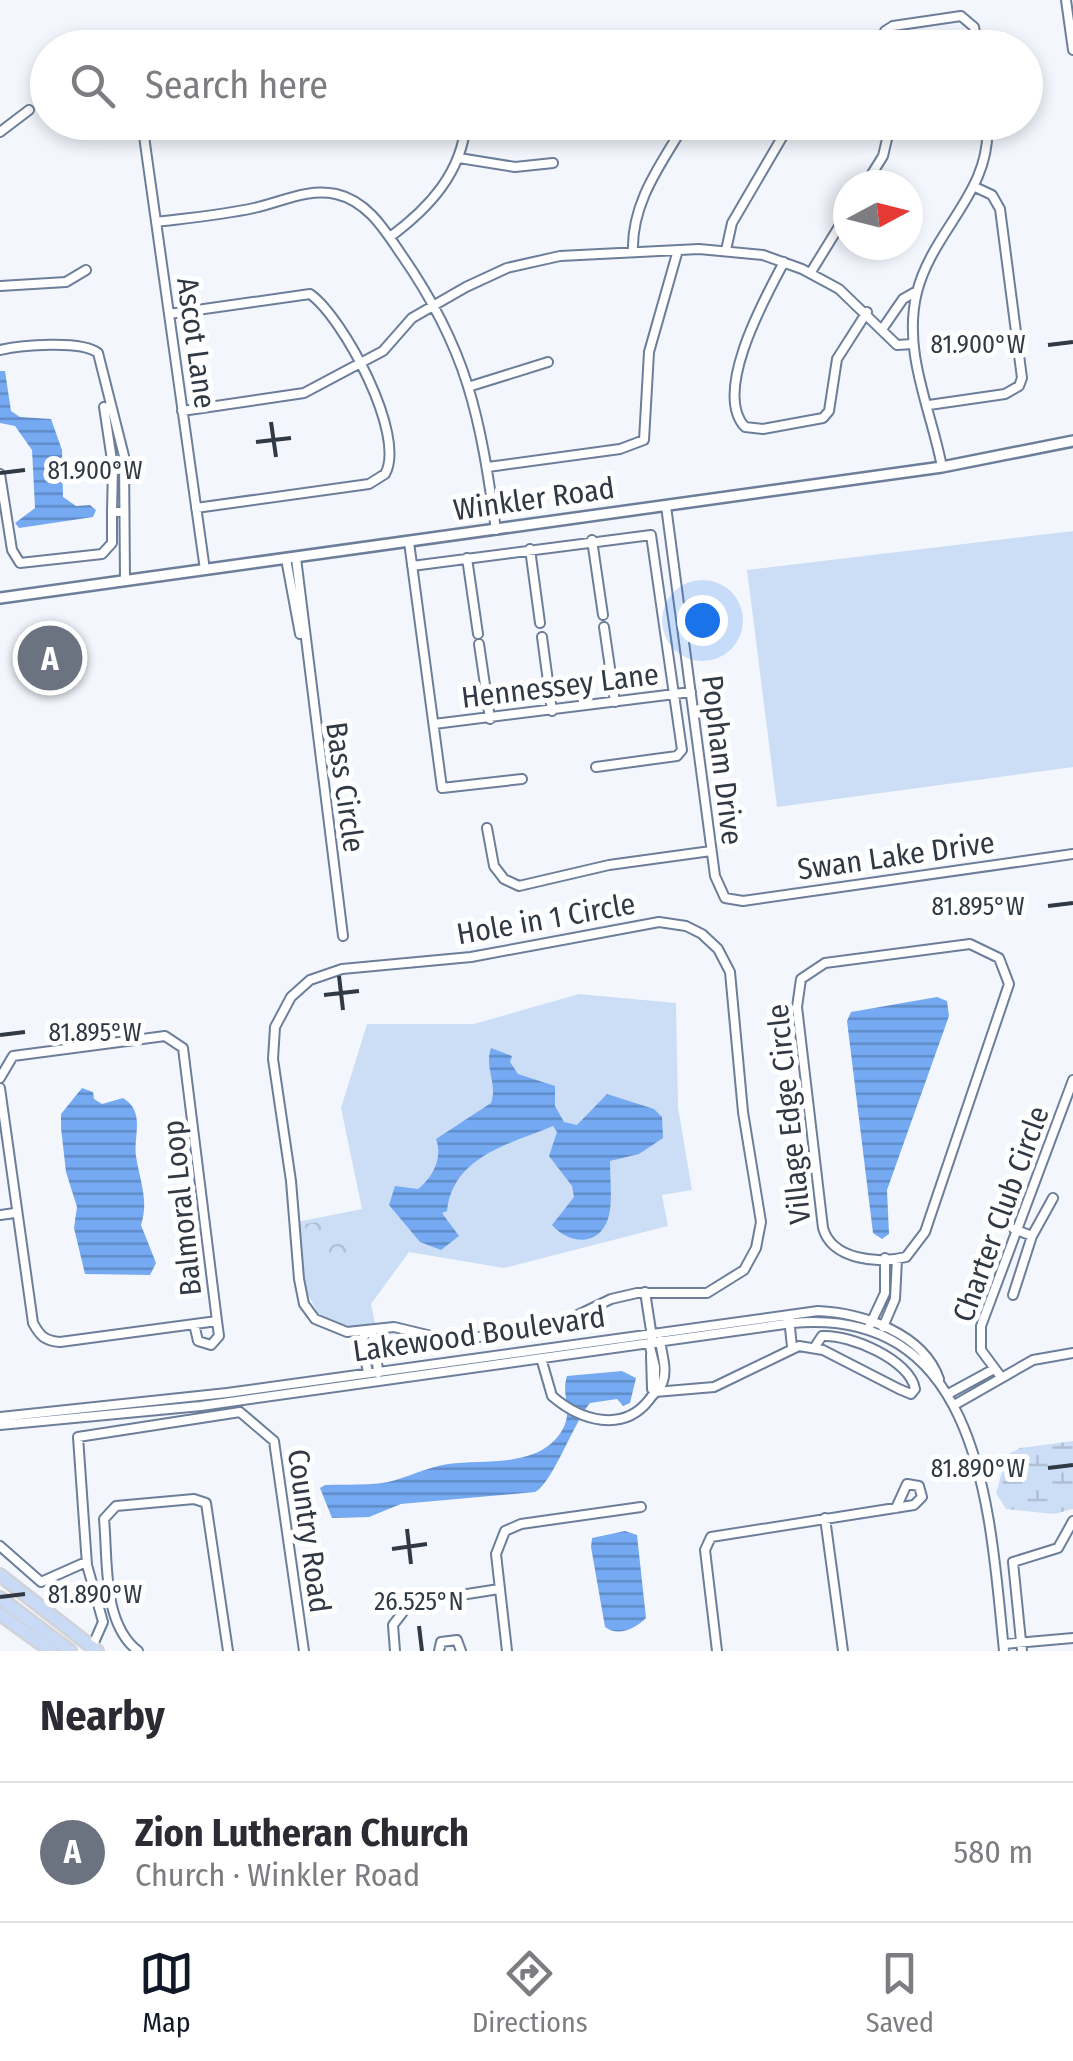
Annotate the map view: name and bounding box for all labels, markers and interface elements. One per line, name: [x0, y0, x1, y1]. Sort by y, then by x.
search box: [30, 30, 1043, 140]
icon: search: [65, 58, 120, 113]
text: Search here: [145, 62, 328, 108]
north arrow: [833, 170, 923, 260]
street label: Ascot Lane: [169, 275, 223, 411]
text: 81.900°W: [931, 330, 1026, 360]
text: 81.900°W: [48, 456, 143, 486]
street label: Winkler Road: [451, 470, 617, 528]
your location: [677, 595, 728, 646]
pin: A: [18, 620, 82, 696]
street label: Hennessey Lane: [459, 656, 661, 716]
street label: Popham Drive: [694, 673, 750, 847]
street label: Bass Circle: [318, 720, 372, 854]
street label: Swan Lake Drive: [795, 824, 997, 888]
street label: Hole in 1 Circle: [454, 886, 638, 952]
text: 81.895°W: [932, 892, 1025, 922]
street label: Village Edge Circle: [760, 1002, 818, 1226]
text: 81.895°W: [49, 1018, 142, 1048]
street label: Charter Club Circle: [945, 1101, 1057, 1327]
street label: Balmoral Loop: [155, 1118, 209, 1298]
street label: Lakewood Boulevard: [351, 1298, 607, 1370]
street label: Country Road: [280, 1447, 338, 1615]
text: 81.890°W: [931, 1454, 1026, 1484]
text: 81.890°W: [48, 1580, 143, 1610]
text: 26.525°N: [374, 1587, 464, 1617]
text: Nearby: [40, 1691, 165, 1741]
text: Zion Lutheran Church: [135, 1810, 469, 1856]
text: A: [64, 1833, 81, 1871]
text: 580 m: [954, 1833, 1033, 1871]
text: Church · Winkler Road: [135, 1856, 420, 1894]
tab: Map: [139, 1946, 194, 2039]
tab: Directions: [472, 1946, 588, 2039]
tab: Saved: [866, 1946, 934, 2039]

